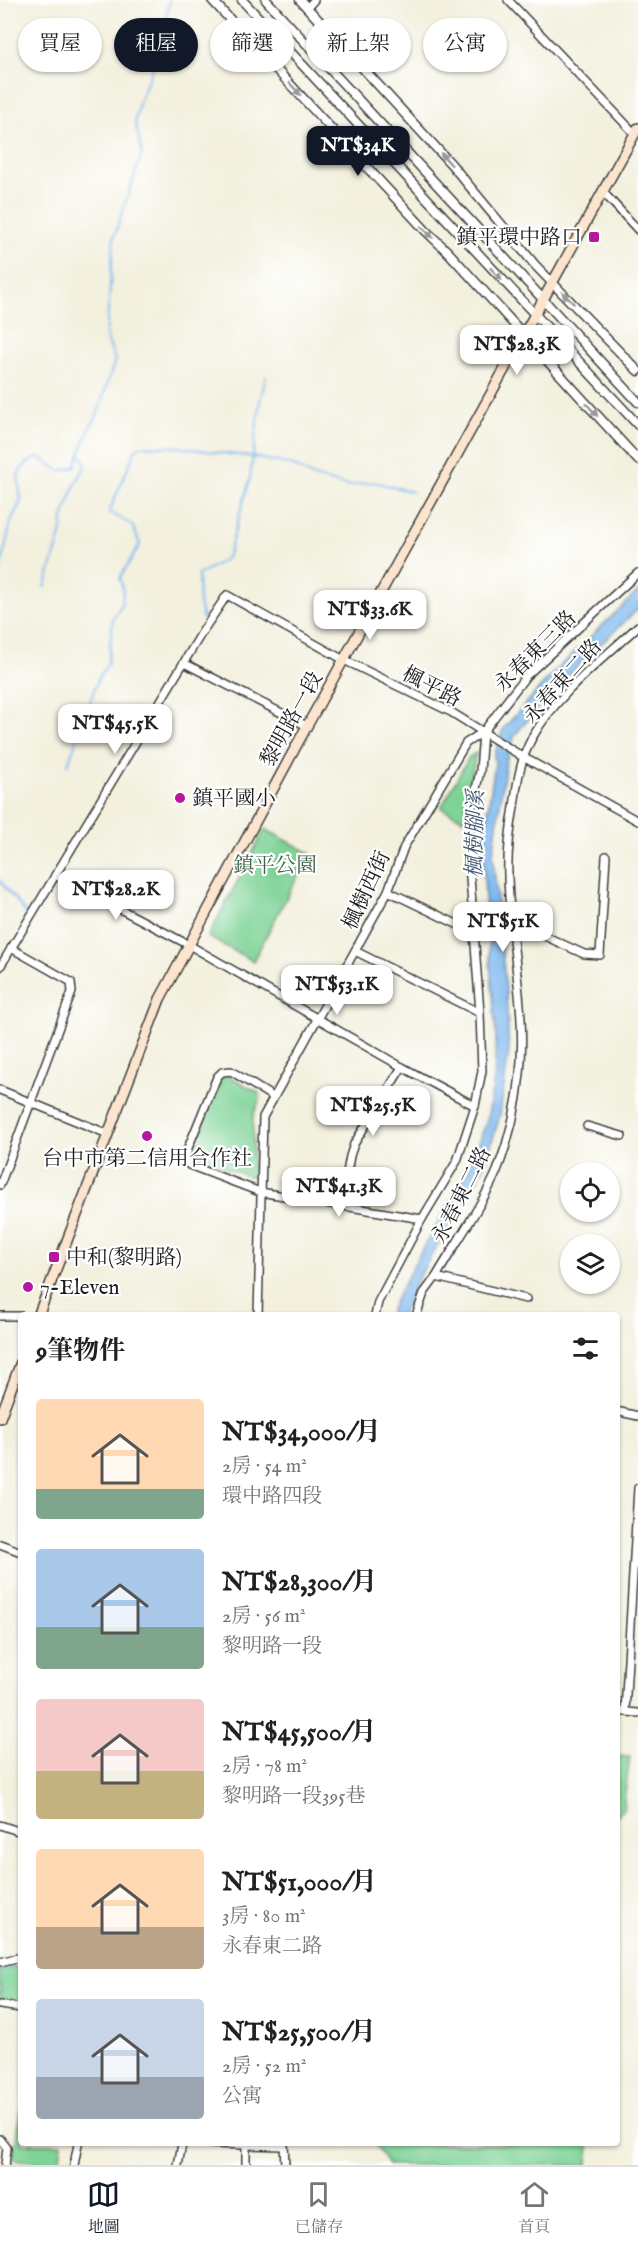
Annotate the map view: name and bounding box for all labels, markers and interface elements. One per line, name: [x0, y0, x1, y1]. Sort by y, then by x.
chip: 買屋: [18, 18, 102, 72]
chip: 租屋: [114, 18, 198, 72]
chip: 篩選: [210, 18, 294, 72]
chip: 新上架: [306, 18, 411, 72]
chip: 公寓: [423, 18, 507, 72]
one-way arrow: [288, 81, 302, 96]
pin: NT$34K: [309, 126, 407, 177]
text: NT$34K: [321, 133, 395, 158]
one-way arrow: [439, 152, 453, 167]
one-way arrow: [420, 225, 435, 239]
place label: 鎮平環中路口: [456, 225, 582, 252]
marker: 鎮平環中路口: [587, 230, 601, 244]
one-way arrow: [488, 267, 502, 281]
one-way arrow: [562, 292, 576, 306]
pin: NT$28.3K: [455, 325, 579, 376]
text: NT$28.3K: [474, 332, 560, 357]
one-way arrow: [585, 402, 598, 417]
pin: NT$33.6K: [308, 590, 432, 641]
text: NT$33.6K: [327, 597, 413, 622]
street label: 永春東三路: [489, 605, 583, 699]
street label: 永春東二路: [518, 634, 608, 730]
street label: 楓平路: [397, 661, 466, 714]
street label: 黎明路一段: [255, 667, 330, 772]
pin: NT$45.5K: [53, 704, 177, 755]
text: NT$45.5K: [72, 711, 158, 736]
place label: 鎮平國小: [192, 786, 276, 813]
water label: 楓樹腳溪: [461, 788, 491, 878]
marker: 鎮平國小: [173, 791, 187, 805]
street label: 楓樹西街: [337, 847, 397, 934]
park label: 鎮平公園: [233, 853, 317, 880]
pin: NT$28.2K: [54, 870, 178, 921]
text: NT$28.2K: [72, 877, 160, 902]
pin: NT$51K: [454, 902, 552, 953]
text: NT$51K: [467, 909, 539, 934]
pin: NT$53.1K: [275, 965, 399, 1016]
text: NT$53.1K: [295, 972, 379, 997]
pin: NT$25.5K: [311, 1086, 435, 1137]
text: NT$25.5K: [330, 1093, 416, 1118]
marker: 台中市第二信用合作社: [140, 1129, 154, 1143]
street label: 永春東二路: [426, 1143, 498, 1249]
place label: 台中市第二信用合作社: [42, 1146, 252, 1173]
map controls: [560, 1162, 620, 1294]
button: locate: [560, 1162, 620, 1222]
pin: NT$41.3K: [277, 1167, 401, 1218]
text: NT$41.3K: [296, 1174, 382, 1199]
button: layers: [560, 1234, 620, 1294]
place label: 中和(黎明路): [66, 1245, 182, 1272]
marker: 中和(黎明路): [47, 1250, 61, 1264]
place label: 7-Eleven: [40, 1275, 119, 1302]
marker: 7-Eleven: [21, 1280, 35, 1294]
icon: filters: [569, 1332, 602, 1365]
text: 9筆物件: [36, 1335, 125, 1368]
text: NT$34,000/月: [222, 1416, 381, 1449]
icon: home: [84, 1423, 156, 1495]
text: 2房 · 54 m²: [222, 1454, 307, 1479]
text: 環中路四段: [222, 1484, 322, 1509]
text: NT$28,300/月: [222, 1566, 377, 1599]
icon: home: [84, 1573, 156, 1645]
text: 2房 · 56 m²: [222, 1604, 306, 1629]
text: 黎明路一段: [222, 1634, 322, 1659]
text: NT$45,500/月: [222, 1716, 377, 1749]
icon: home: [84, 1723, 156, 1795]
text: 2房 · 78 m²: [222, 1754, 307, 1779]
text: 黎明路一段395巷: [222, 1784, 365, 1809]
text: NT$51,000/月: [222, 1866, 377, 1899]
icon: home: [84, 1873, 156, 1945]
text: 3房 · 80 m²: [222, 1904, 306, 1929]
text: 永春東二路: [222, 1934, 322, 1959]
text: NT$25,500/月: [222, 2016, 376, 2049]
icon: home: [84, 2023, 156, 2095]
text: 2房 · 52 m²: [222, 2054, 306, 2079]
text: 公寓: [222, 2084, 262, 2109]
tab: 地圖: [87, 2178, 120, 2238]
tab: 已儲存: [295, 2178, 343, 2238]
tab: 首頁: [518, 2178, 551, 2238]

